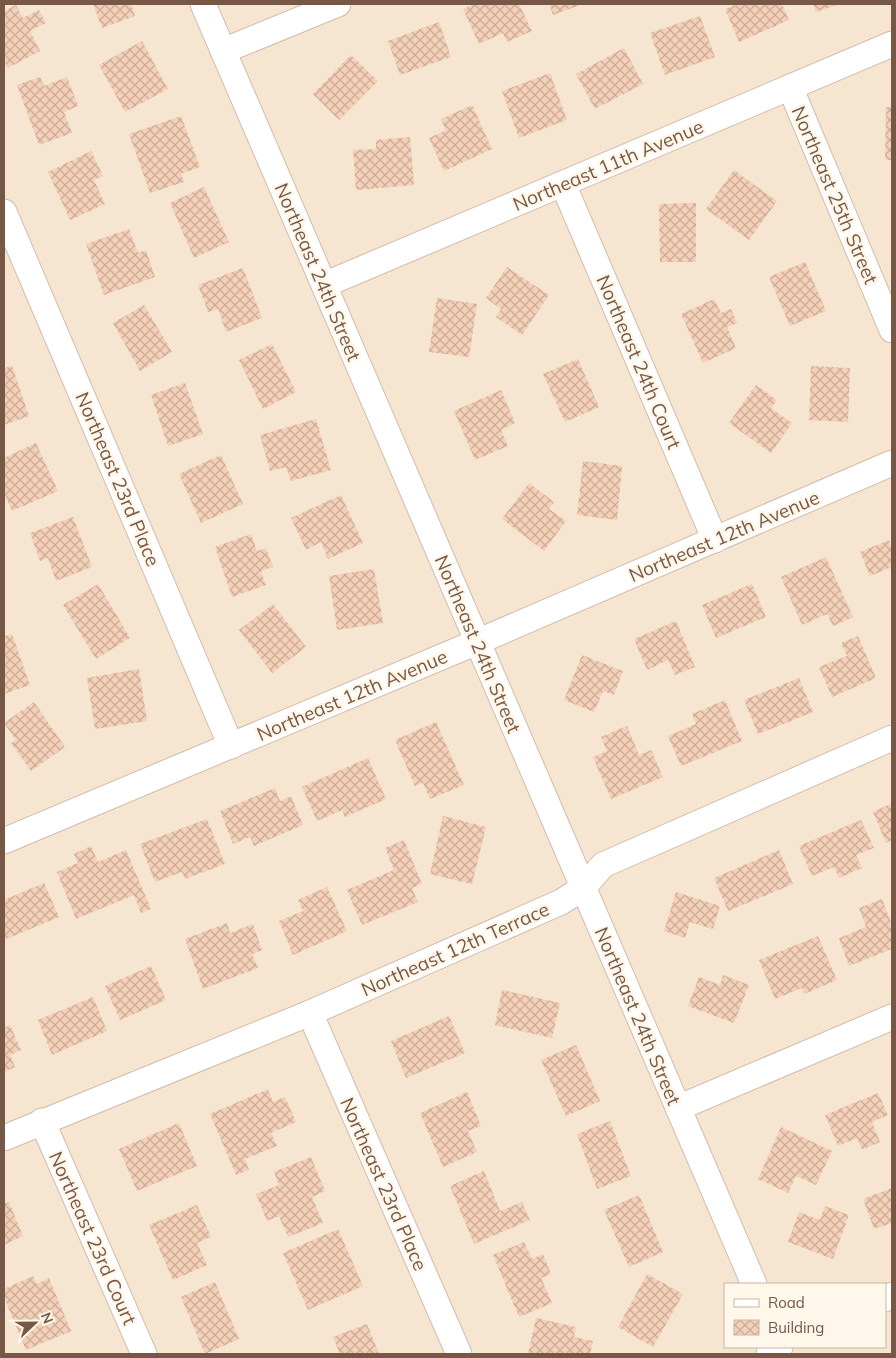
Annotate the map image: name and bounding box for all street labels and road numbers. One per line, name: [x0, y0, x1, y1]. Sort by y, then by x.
street label: Northeast 25th Street: [787, 102, 883, 288]
street label: Northeast 11th Avenue: [509, 114, 707, 216]
street label: Northeast 24th Street: [270, 179, 366, 365]
street label: Northeast 24th Court: [591, 271, 687, 453]
street label: Northeast 23rd Place: [70, 388, 166, 570]
street label: Northeast 12th Avenue: [625, 485, 823, 587]
street label: Northeast 24th Street: [430, 551, 526, 737]
street label: Northeast 12th Avenue: [253, 644, 451, 746]
street label: Northeast 12th Terrace: [357, 897, 553, 1001]
street label: Northeast 24th Street: [590, 923, 686, 1109]
street label: Northeast 23rd Place: [335, 1094, 433, 1274]
street label: Northeast 23rd Court: [45, 1148, 141, 1328]

